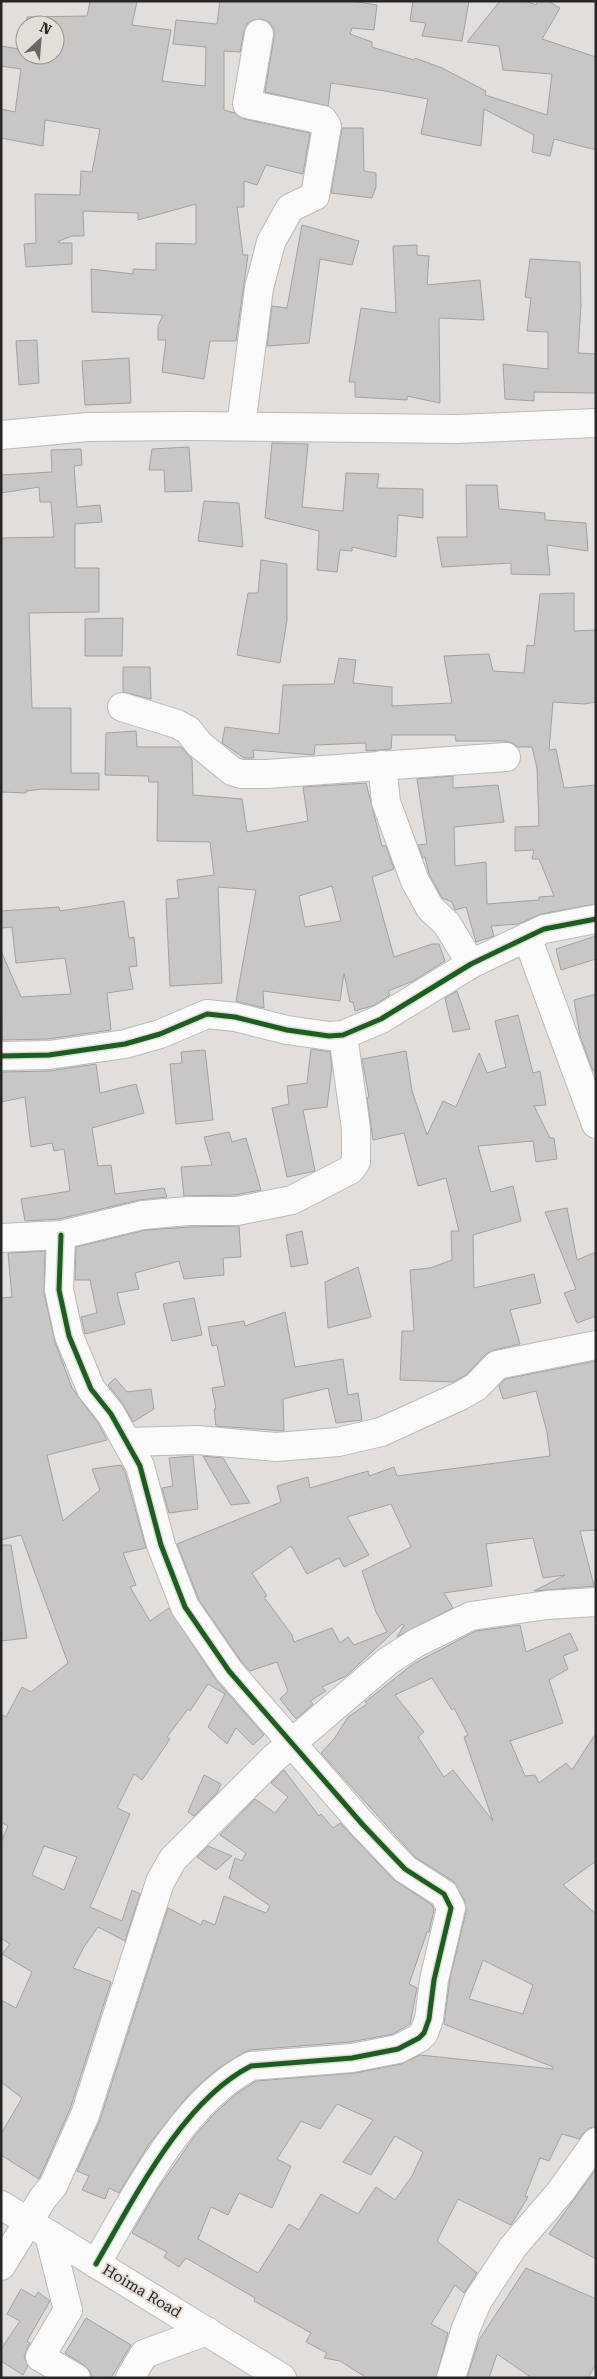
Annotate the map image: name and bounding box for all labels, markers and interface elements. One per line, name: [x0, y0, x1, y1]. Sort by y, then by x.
north arrow: [15, 15, 65, 65]
text: N: [37, 19, 54, 38]
street label: Hoima Road: [99, 2260, 185, 2322]

